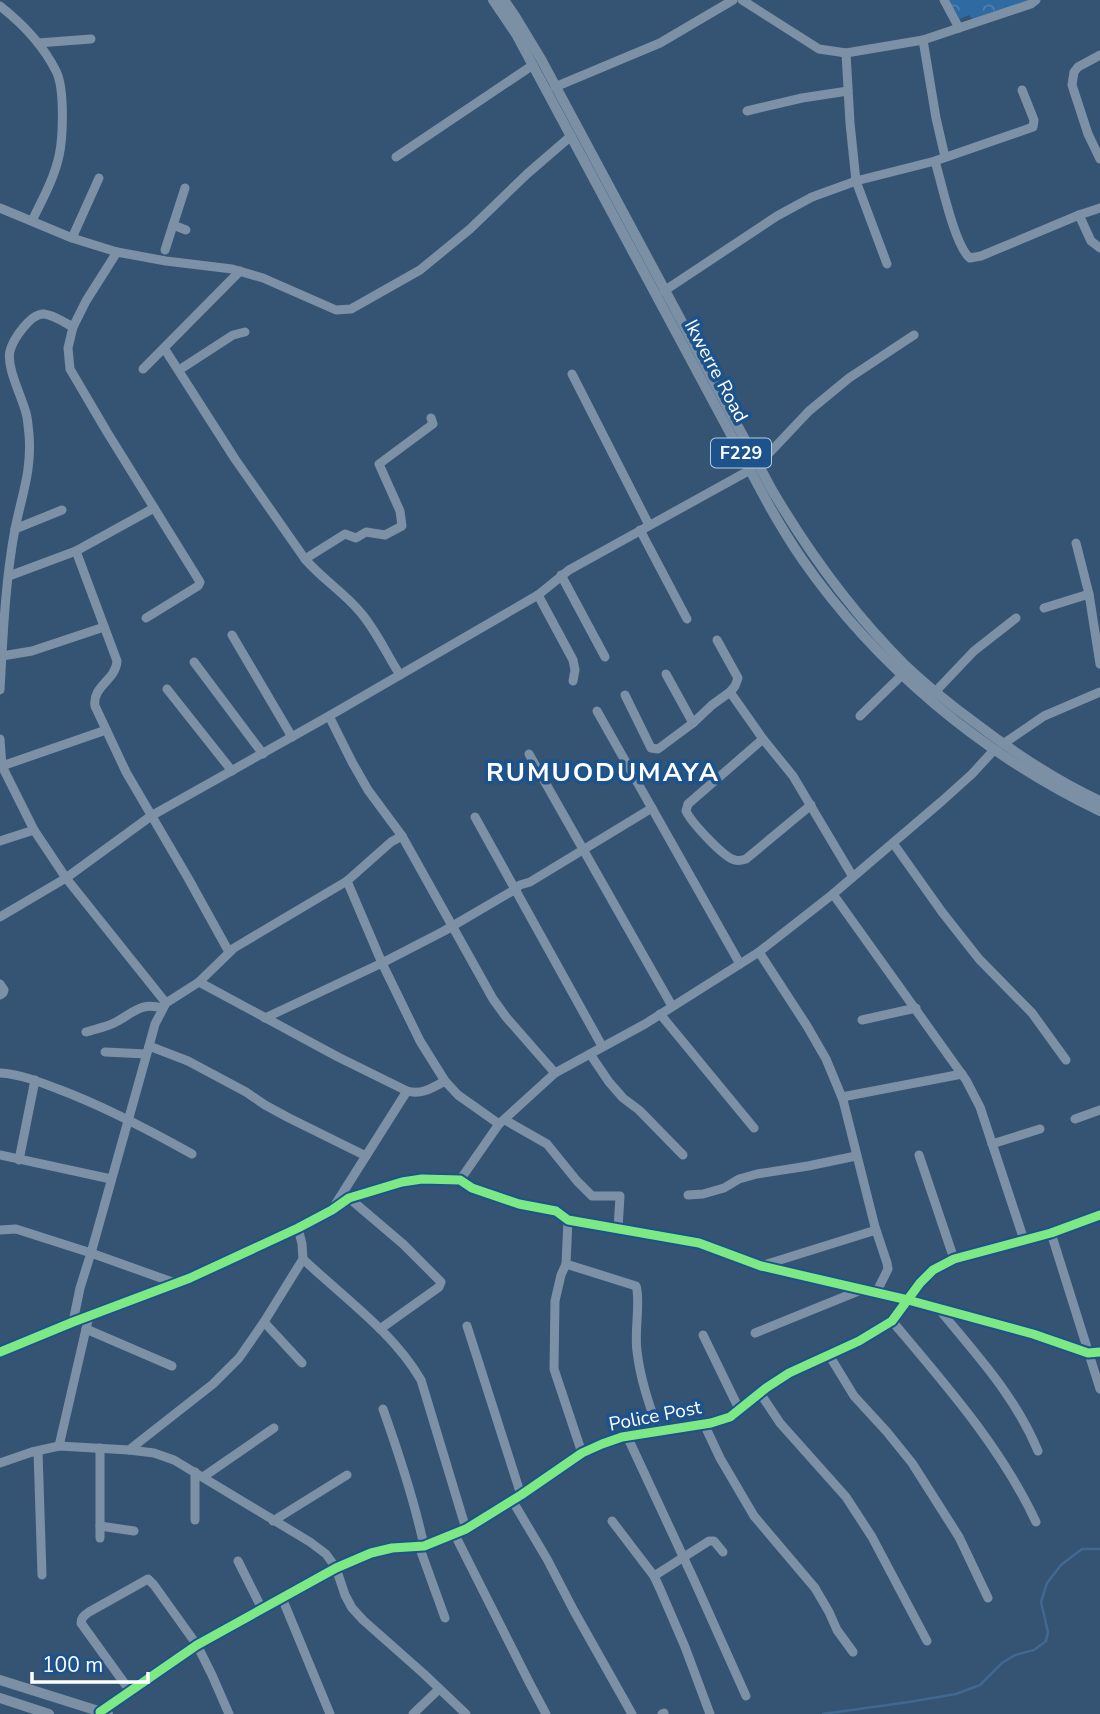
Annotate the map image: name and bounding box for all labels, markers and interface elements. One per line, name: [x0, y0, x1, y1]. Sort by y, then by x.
street label: Ikwerre Road: [678, 315, 754, 427]
road number: F229: [711, 438, 771, 467]
district label: RUMUODUMAYA: [486, 755, 720, 790]
street label: Police Post: [607, 1394, 704, 1438]
scale bar: [32, 1640, 147, 1684]
text: 100 m: [42, 1651, 103, 1679]

